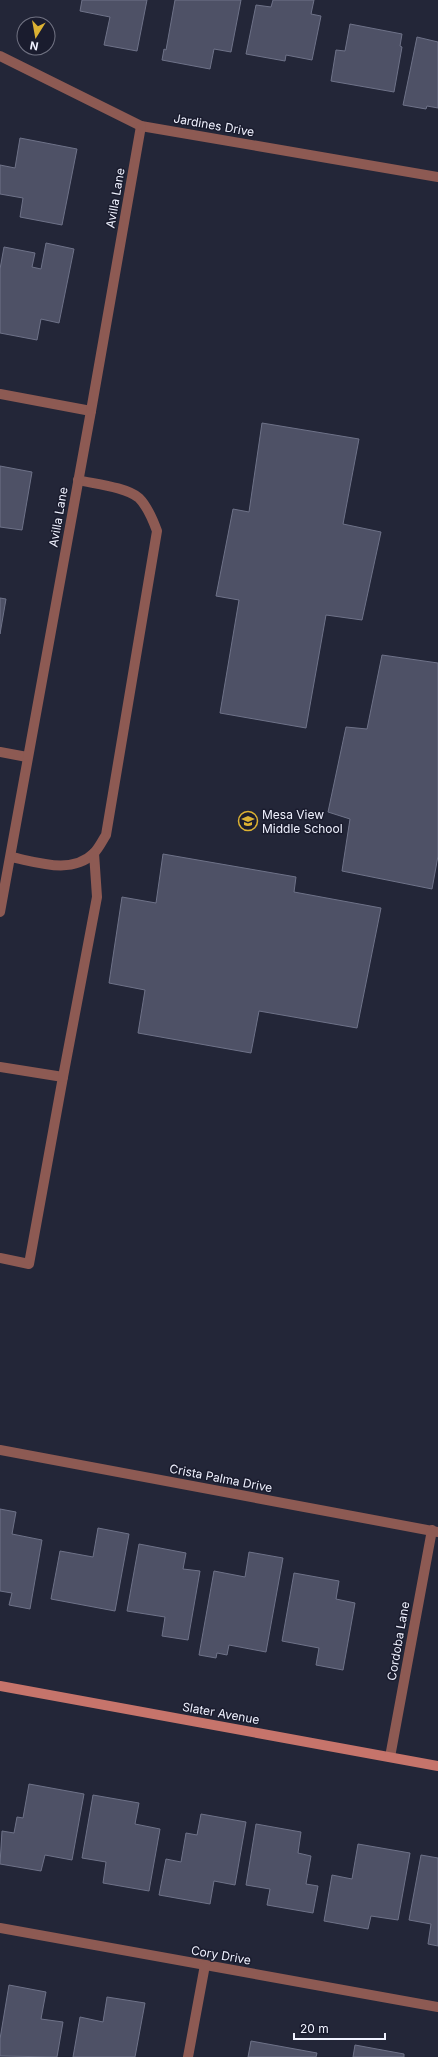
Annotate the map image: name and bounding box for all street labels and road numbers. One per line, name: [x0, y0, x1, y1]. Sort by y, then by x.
street label: Jardines Drive: [172, 111, 256, 139]
street label: Avilla Lane: [102, 167, 128, 229]
street label: Avilla Lane: [45, 486, 71, 548]
street label: Crista Palma Drive: [168, 1461, 274, 1495]
street label: Cordoba Lane: [384, 1600, 412, 1682]
street label: Slater Avenue: [181, 1699, 261, 1727]
street label: Cory Drive: [190, 1942, 252, 1968]

